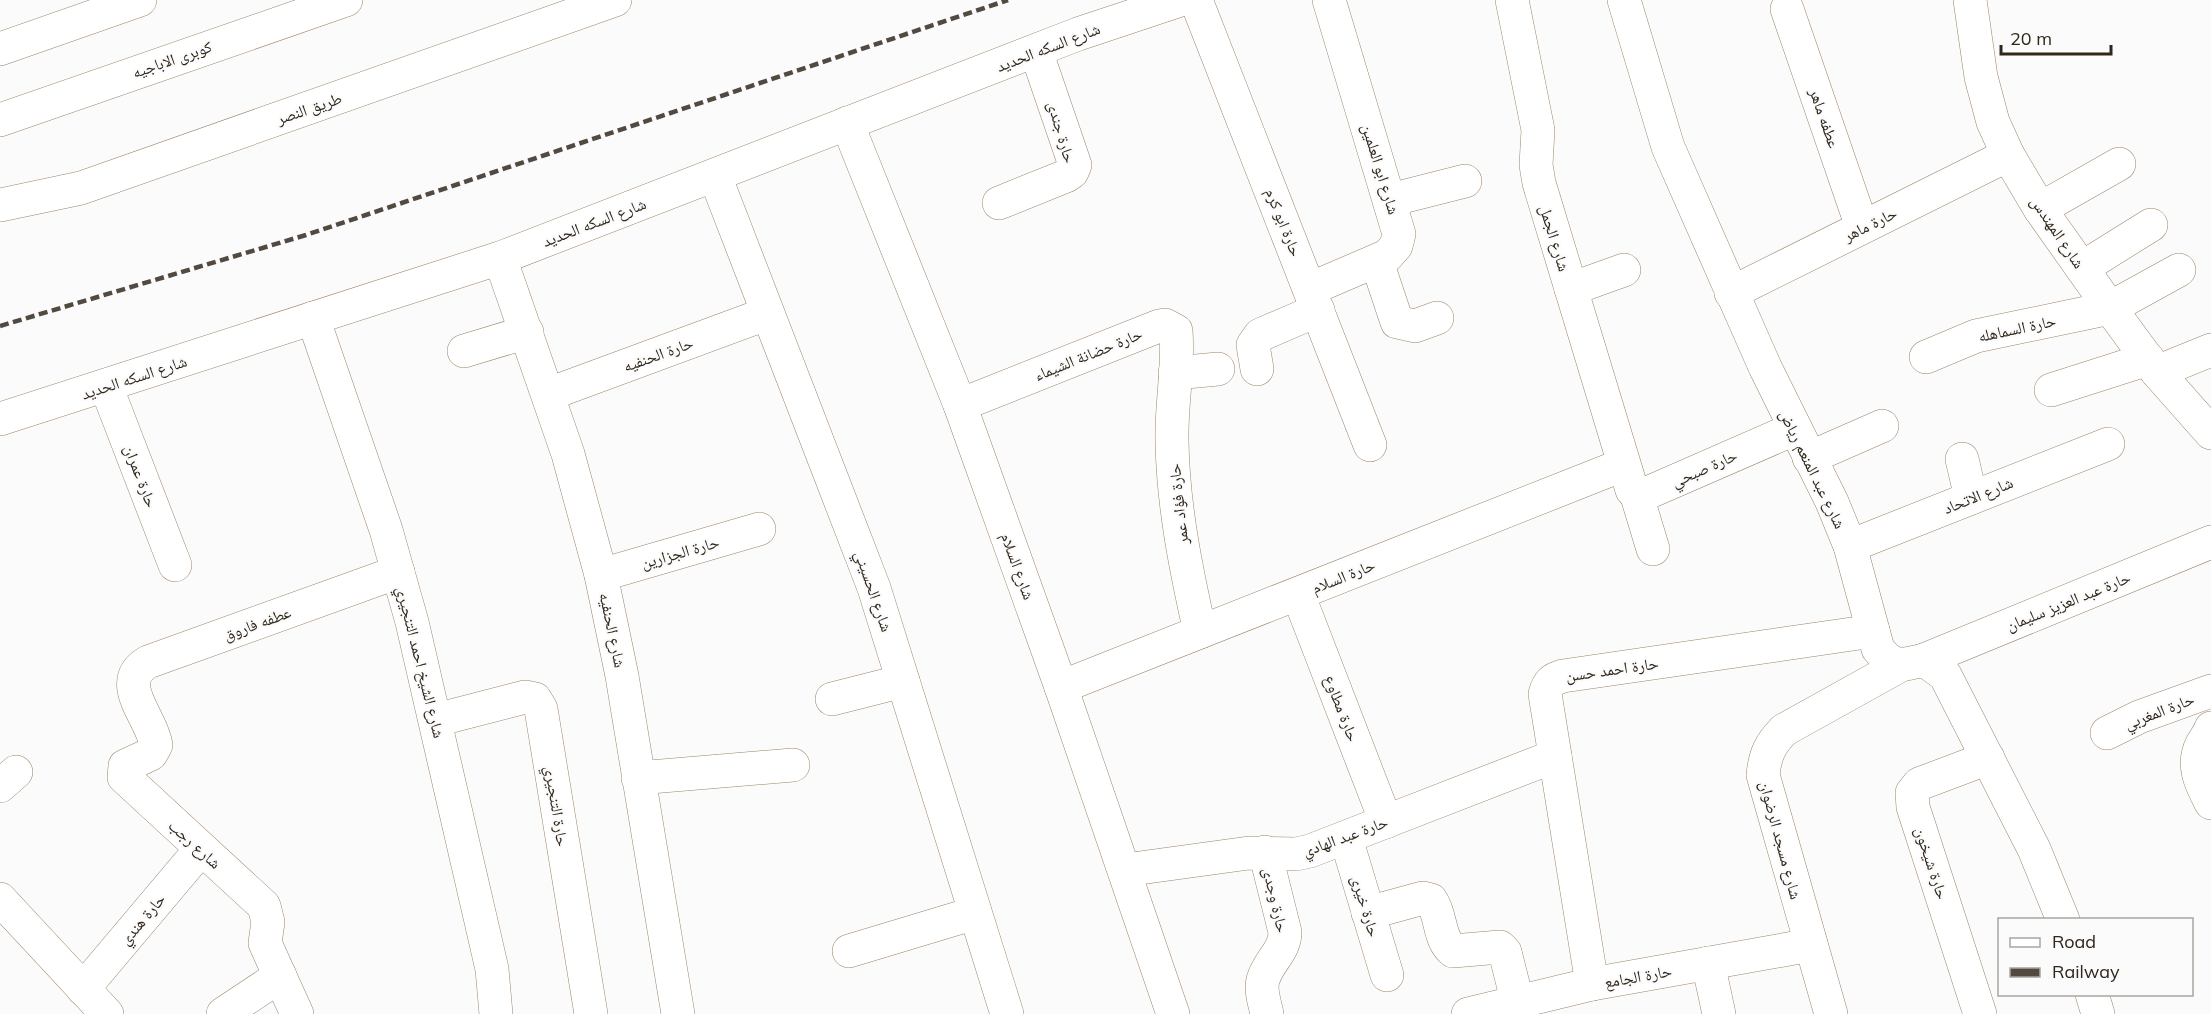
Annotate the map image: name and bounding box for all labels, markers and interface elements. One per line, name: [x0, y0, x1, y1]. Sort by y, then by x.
street label: شارع السكه الحديد: [993, 18, 1103, 77]
scale bar: [2001, 18, 2110, 56]
text: 20 m: [2010, 27, 2052, 50]
street label: كوبرى الاباجيه: [130, 36, 215, 83]
street label: عطفه ماهر: [1805, 85, 1844, 150]
street label: طريق النصر: [273, 88, 345, 130]
street label: حارة جندى: [1043, 99, 1080, 166]
street label: شارع ابو العلمين: [1357, 121, 1404, 217]
street label: حارة ابو كرم: [1260, 185, 1307, 259]
street label: شارع المهندس: [2026, 192, 2089, 273]
street label: شارع السكه الحديد: [539, 193, 649, 252]
street label: شارع الجمل: [1534, 202, 1575, 274]
street label: حارة ماهر: [1839, 203, 1900, 246]
street label: حارة السماهله: [1976, 310, 2058, 346]
street label: حارة حضانة الشيماء: [1031, 323, 1145, 385]
street label: حارة الحنفيه: [620, 332, 696, 376]
street label: شارع السكه الحديد: [79, 351, 190, 404]
street label: شارع عبد المنعم رياض: [1775, 406, 1851, 532]
street label: حارة عمران: [119, 442, 162, 510]
street label: حارة صبحي: [1668, 445, 1741, 494]
street label: حارة فؤاد عمر: [1164, 463, 1192, 546]
street label: شارع الاتحاد: [1940, 472, 2016, 519]
street label: شارع السلام: [996, 530, 1039, 603]
street label: حارة الجزارين: [639, 531, 722, 574]
street label: شارع الحسيني: [848, 548, 897, 635]
street label: حارة السلام: [1308, 554, 1378, 599]
street label: حارة عبد العزيز سليمان: [2003, 567, 2133, 636]
street label: شارع الشيخ احمد التنجيري: [389, 584, 450, 741]
street label: شارع الحنفيه: [594, 591, 631, 670]
street label: عطفه فاروق: [220, 602, 294, 645]
street label: حارة احمد حسن: [1564, 653, 1660, 686]
street label: حارة مطاوع: [1319, 672, 1364, 744]
street label: حارة المغربي: [2121, 689, 2198, 736]
street label: حارة التنجيري: [538, 764, 573, 848]
street label: شارع مسجد الرضوان: [1755, 779, 1806, 902]
street label: حارة عبد الهادي: [1300, 811, 1392, 864]
street label: شارع رجب: [164, 815, 225, 874]
street label: حارة شيخون: [1910, 824, 1953, 902]
street label: حارة وجدى: [1258, 865, 1293, 935]
street label: حارة خيرى: [1346, 873, 1385, 940]
street label: حارة هندي: [115, 889, 172, 951]
legend: [1998, 918, 2193, 996]
text: Road: [2052, 930, 2096, 953]
street label: حارة الجامع: [1603, 960, 1673, 993]
text: Railway: [2052, 960, 2120, 983]

